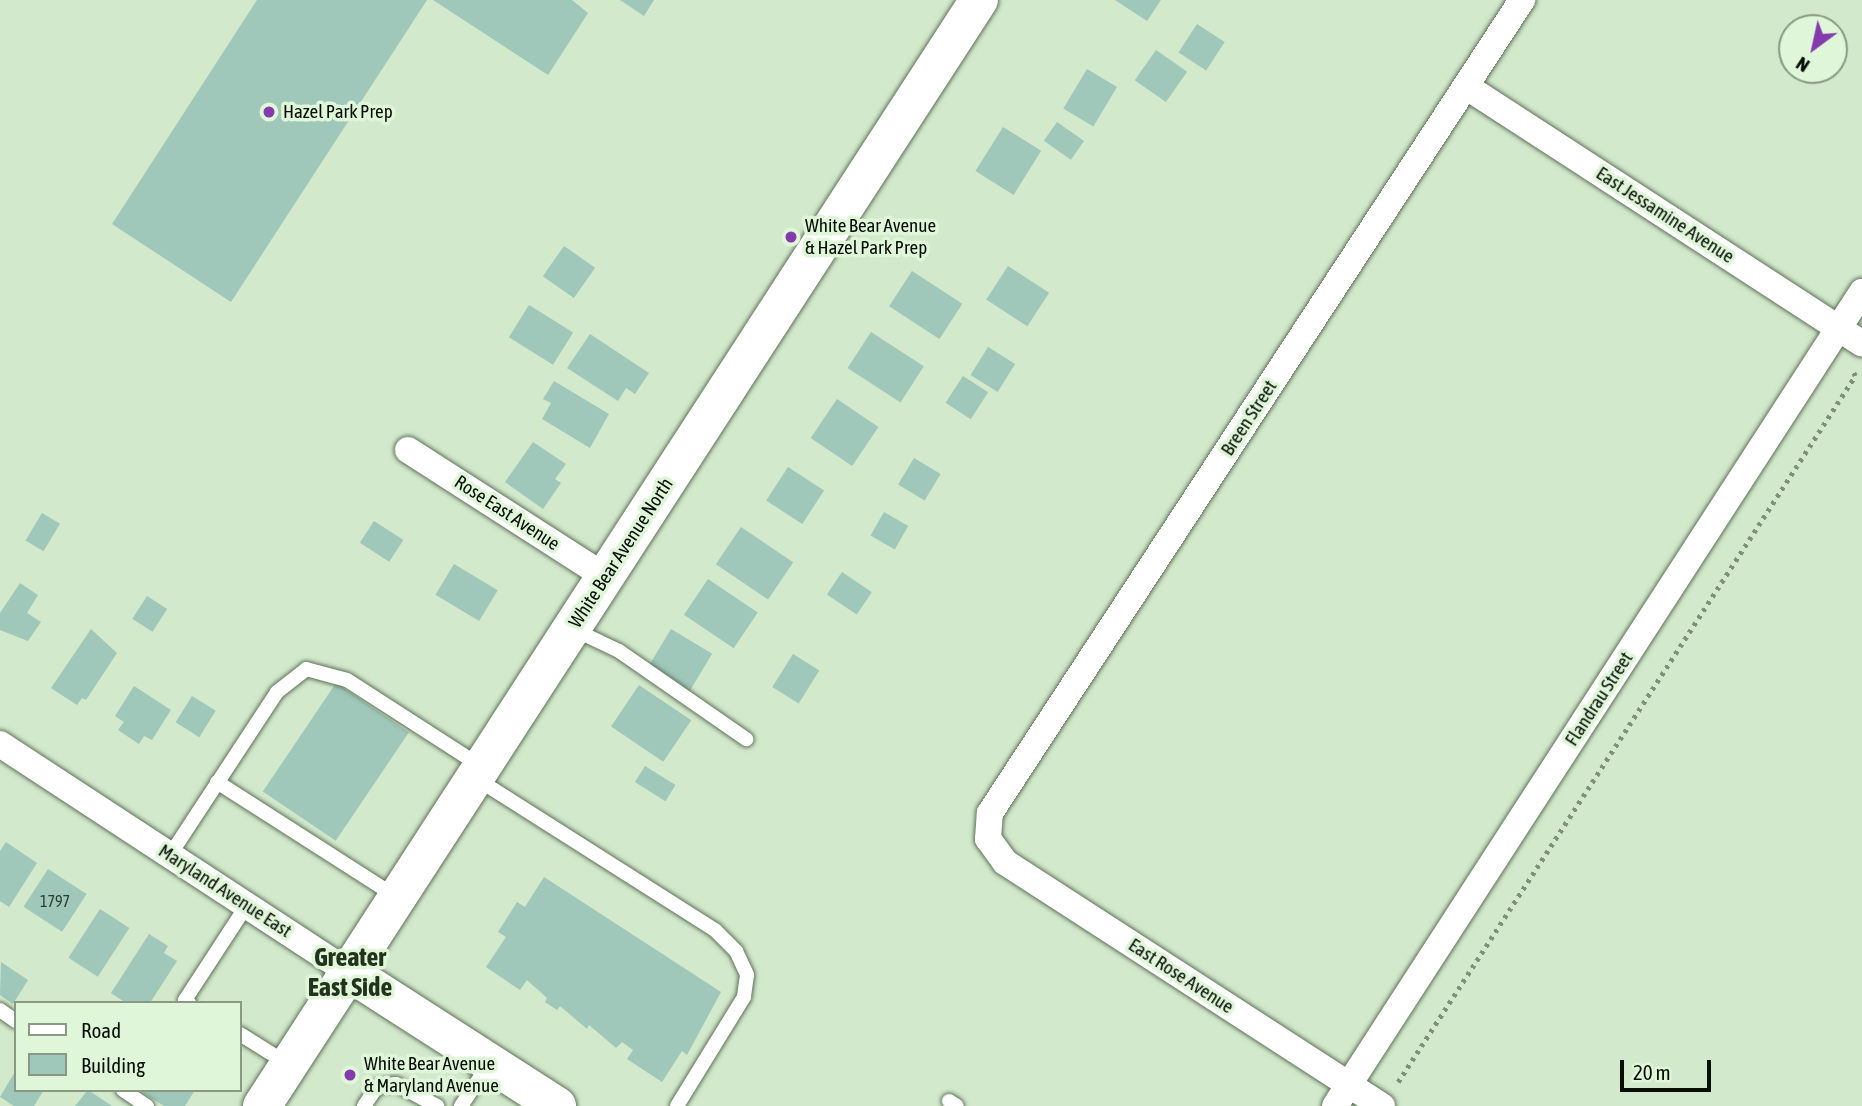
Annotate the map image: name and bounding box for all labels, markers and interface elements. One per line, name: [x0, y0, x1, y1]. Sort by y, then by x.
north arrow: [1778, 14, 1848, 84]
text: N: [1792, 53, 1813, 77]
place label: Hazel Park Prep: [283, 101, 393, 123]
marker: Hazel Park Prep: [261, 104, 277, 120]
street label: East Jessamine Avenue: [1592, 162, 1738, 268]
place label: White Bear Avenue & Hazel Park Prep: [805, 215, 936, 259]
marker: White Bear Avenue & Hazel Park Prep: [783, 229, 799, 245]
street label: Breen Street: [1216, 376, 1282, 460]
street label: Rose East Avenue: [450, 471, 564, 555]
street label: White Bear Avenue North: [564, 474, 678, 632]
street label: Flandrau Street: [1560, 648, 1638, 750]
street label: Maryland Avenue East: [154, 840, 296, 942]
house number: 1797: [40, 891, 70, 911]
street label: East Rose Avenue: [1124, 934, 1238, 1018]
district label: Greater East Side: [308, 942, 392, 1004]
legend: [14, 1001, 242, 1092]
text: Road: [81, 1018, 121, 1042]
scale bar: [1624, 1046, 1715, 1090]
text: Building: [81, 1053, 145, 1077]
place label: White Bear Avenue & Maryland Avenue: [364, 1053, 499, 1097]
text: 20 m: [1633, 1060, 1671, 1084]
marker: White Bear Avenue & Maryland Avenue: [342, 1067, 358, 1083]

